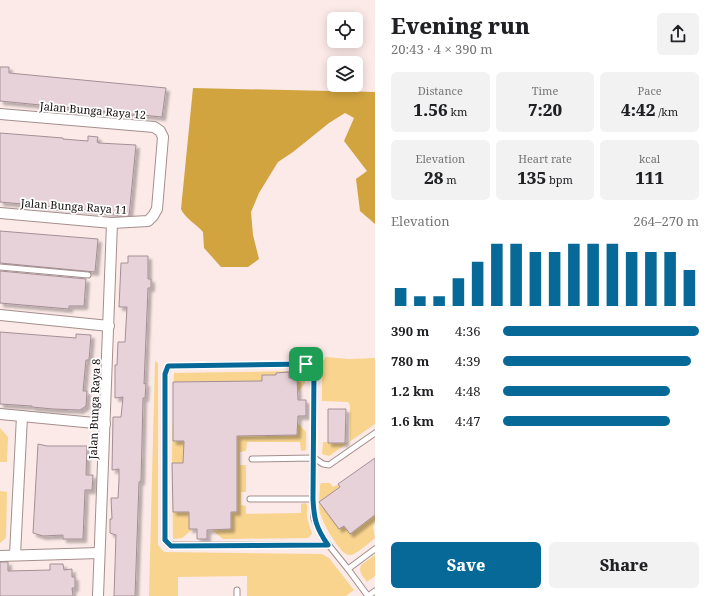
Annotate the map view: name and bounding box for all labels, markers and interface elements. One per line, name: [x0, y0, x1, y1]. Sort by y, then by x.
text: Evening run: [391, 10, 530, 40]
map controls: [327, 12, 363, 92]
button: locate: [327, 12, 363, 48]
button: share: [657, 13, 699, 55]
text: 20:43 · 4 × 390 m: [391, 40, 493, 58]
button: layers: [327, 56, 363, 92]
text: Distance: [418, 83, 463, 98]
text: Time: [532, 83, 558, 98]
text: Pace: [638, 83, 662, 98]
street label: Jalan Bunga Raya 12: [38, 98, 147, 122]
text: 1.56: [413, 98, 448, 121]
text: 7:20: [528, 98, 562, 121]
text: 4:42: [621, 98, 655, 121]
text: km: [448, 104, 467, 119]
text: /km: [655, 104, 678, 119]
text: Elevation: [416, 151, 465, 166]
text: Heart rate: [518, 151, 572, 166]
text: kcal: [639, 151, 660, 166]
text: 28: [424, 166, 443, 189]
text: 135: [517, 166, 546, 189]
text: 111: [635, 166, 664, 189]
text: m: [443, 172, 457, 187]
text: bpm: [546, 172, 573, 187]
street label: Jalan Bunga Raya 11: [19, 195, 128, 217]
text: Elevation: [391, 212, 450, 230]
text: 264–270 m: [633, 212, 699, 230]
text: 390 m: [391, 322, 429, 340]
text: 4:36: [455, 322, 481, 340]
pin: [289, 347, 323, 381]
text: 780 m: [391, 352, 429, 370]
text: 4:39: [455, 352, 481, 370]
icon: arrive: [295, 353, 317, 375]
street label: Jalan Bunga Raya 8: [85, 359, 103, 460]
text: 1.2 km: [391, 382, 434, 400]
text: 4:48: [455, 382, 481, 400]
text: 1.6 km: [391, 412, 434, 430]
text: 4:47: [455, 412, 481, 430]
button: Save: [391, 542, 541, 588]
button: Share: [549, 542, 699, 588]

